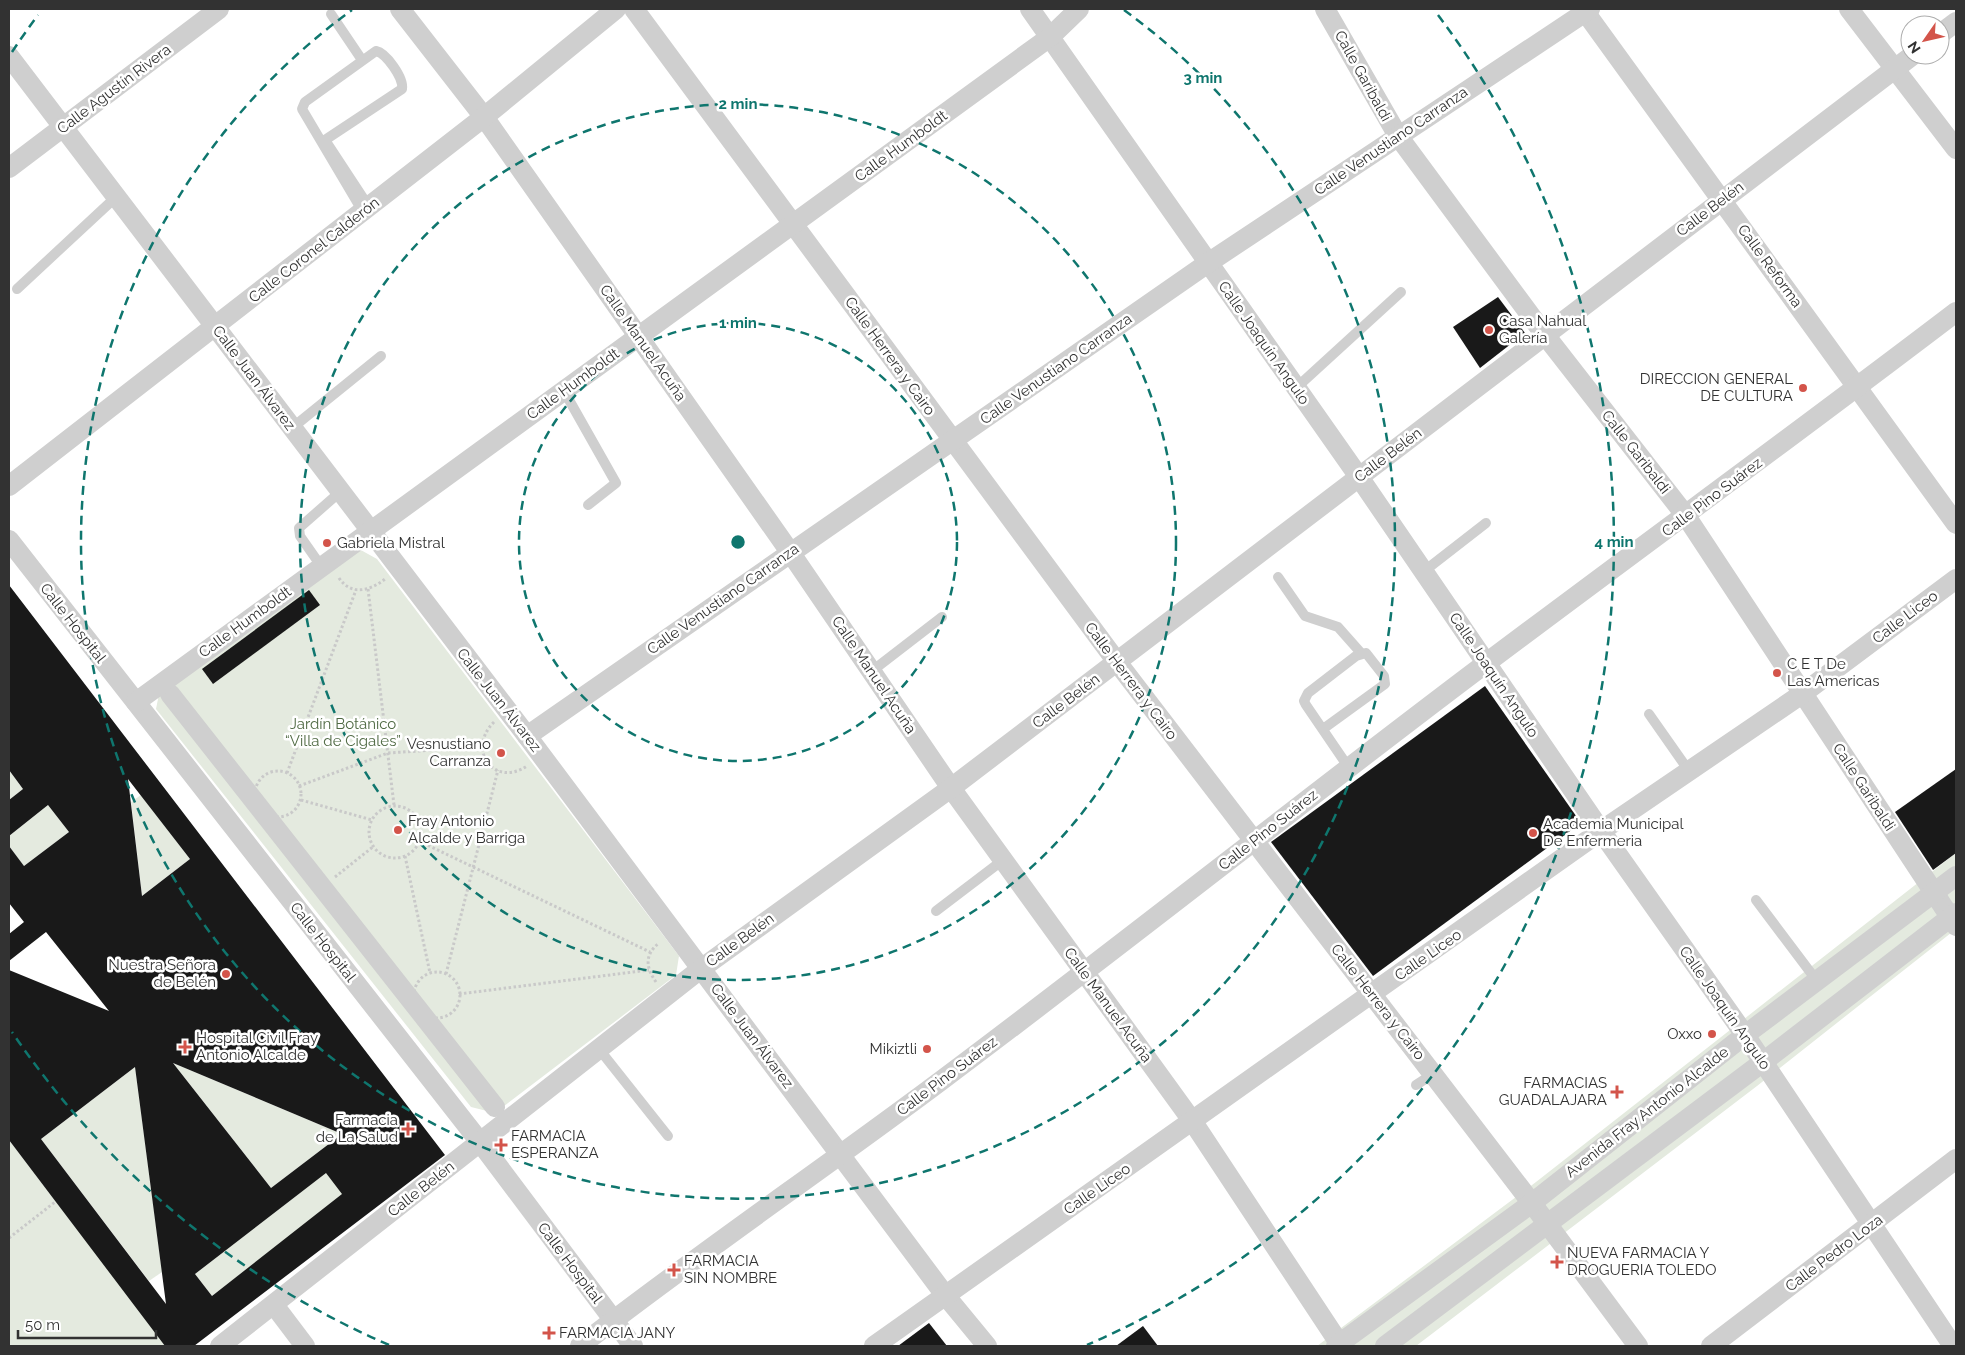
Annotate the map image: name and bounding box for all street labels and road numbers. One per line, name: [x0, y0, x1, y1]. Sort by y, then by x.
street label: Calle Garibaldi: [1331, 28, 1395, 124]
street label: Calle Agustín Rivera: [54, 40, 174, 138]
street label: Calle Venustiano Carranza: [1311, 83, 1471, 199]
street label: Calle Humboldt: [851, 106, 951, 186]
street label: Calle Belén: [1673, 178, 1747, 240]
street label: Calle Coronel Calderón: [245, 193, 383, 307]
street label: Calle Reforma: [1734, 221, 1806, 311]
street label: Calle Joaquín Angulo: [1215, 278, 1313, 408]
street label: Calle Manuel Acuña: [596, 281, 690, 405]
street label: Calle Herrera y Cairo: [841, 293, 939, 419]
street label: Calle Venustiano Carranza: [977, 310, 1135, 428]
street label: Calle Juan Álvarez: [209, 322, 299, 434]
street label: Calle Humboldt: [523, 344, 623, 424]
street label: Calle Garibaldi: [1598, 407, 1674, 497]
street label: Calle Belén: [1351, 424, 1425, 486]
street label: Calle Pino Suárez: [1658, 454, 1766, 540]
street label: Calle Venustiano Carranza: [644, 540, 802, 658]
street label: Calle Hospital: [36, 580, 110, 667]
street label: Calle Humboldt: [195, 582, 295, 662]
street label: Calle Liceo: [1869, 587, 1941, 647]
street label: Calle Joaquín Angulo: [1446, 609, 1543, 741]
street label: Calle Manuel Acuña: [828, 613, 920, 737]
street label: Calle Herrera y Cairo: [1081, 619, 1181, 743]
street label: Calle Juan Álvarez: [453, 645, 545, 755]
street label: Calle Belén: [1029, 670, 1103, 732]
street label: Calle Garibaldi: [1829, 740, 1899, 834]
street label: Calle Pino Suárez: [1215, 786, 1321, 874]
street label: Calle Hospital: [286, 899, 360, 986]
street label: Calle Belén: [702, 909, 778, 971]
street label: Calle Liceo: [1391, 925, 1465, 985]
street label: Calle Herrera y Cairo: [1327, 940, 1429, 1064]
street label: Calle Joaquín Angulo: [1676, 943, 1774, 1073]
street label: Calle Manuel Acuña: [1060, 944, 1156, 1066]
street label: Calle Juan Álvarez: [707, 980, 797, 1092]
street label: Calle Pino Suárez: [893, 1033, 1001, 1119]
street label: Avenida Fray Antonio Alcalde: [1562, 1043, 1732, 1181]
street label: Calle Belén: [384, 1157, 458, 1221]
street label: Calle Liceo: [1060, 1159, 1134, 1219]
street label: Calle Pedro Loza: [1782, 1211, 1886, 1295]
street label: Calle Hospital: [534, 1219, 607, 1308]

